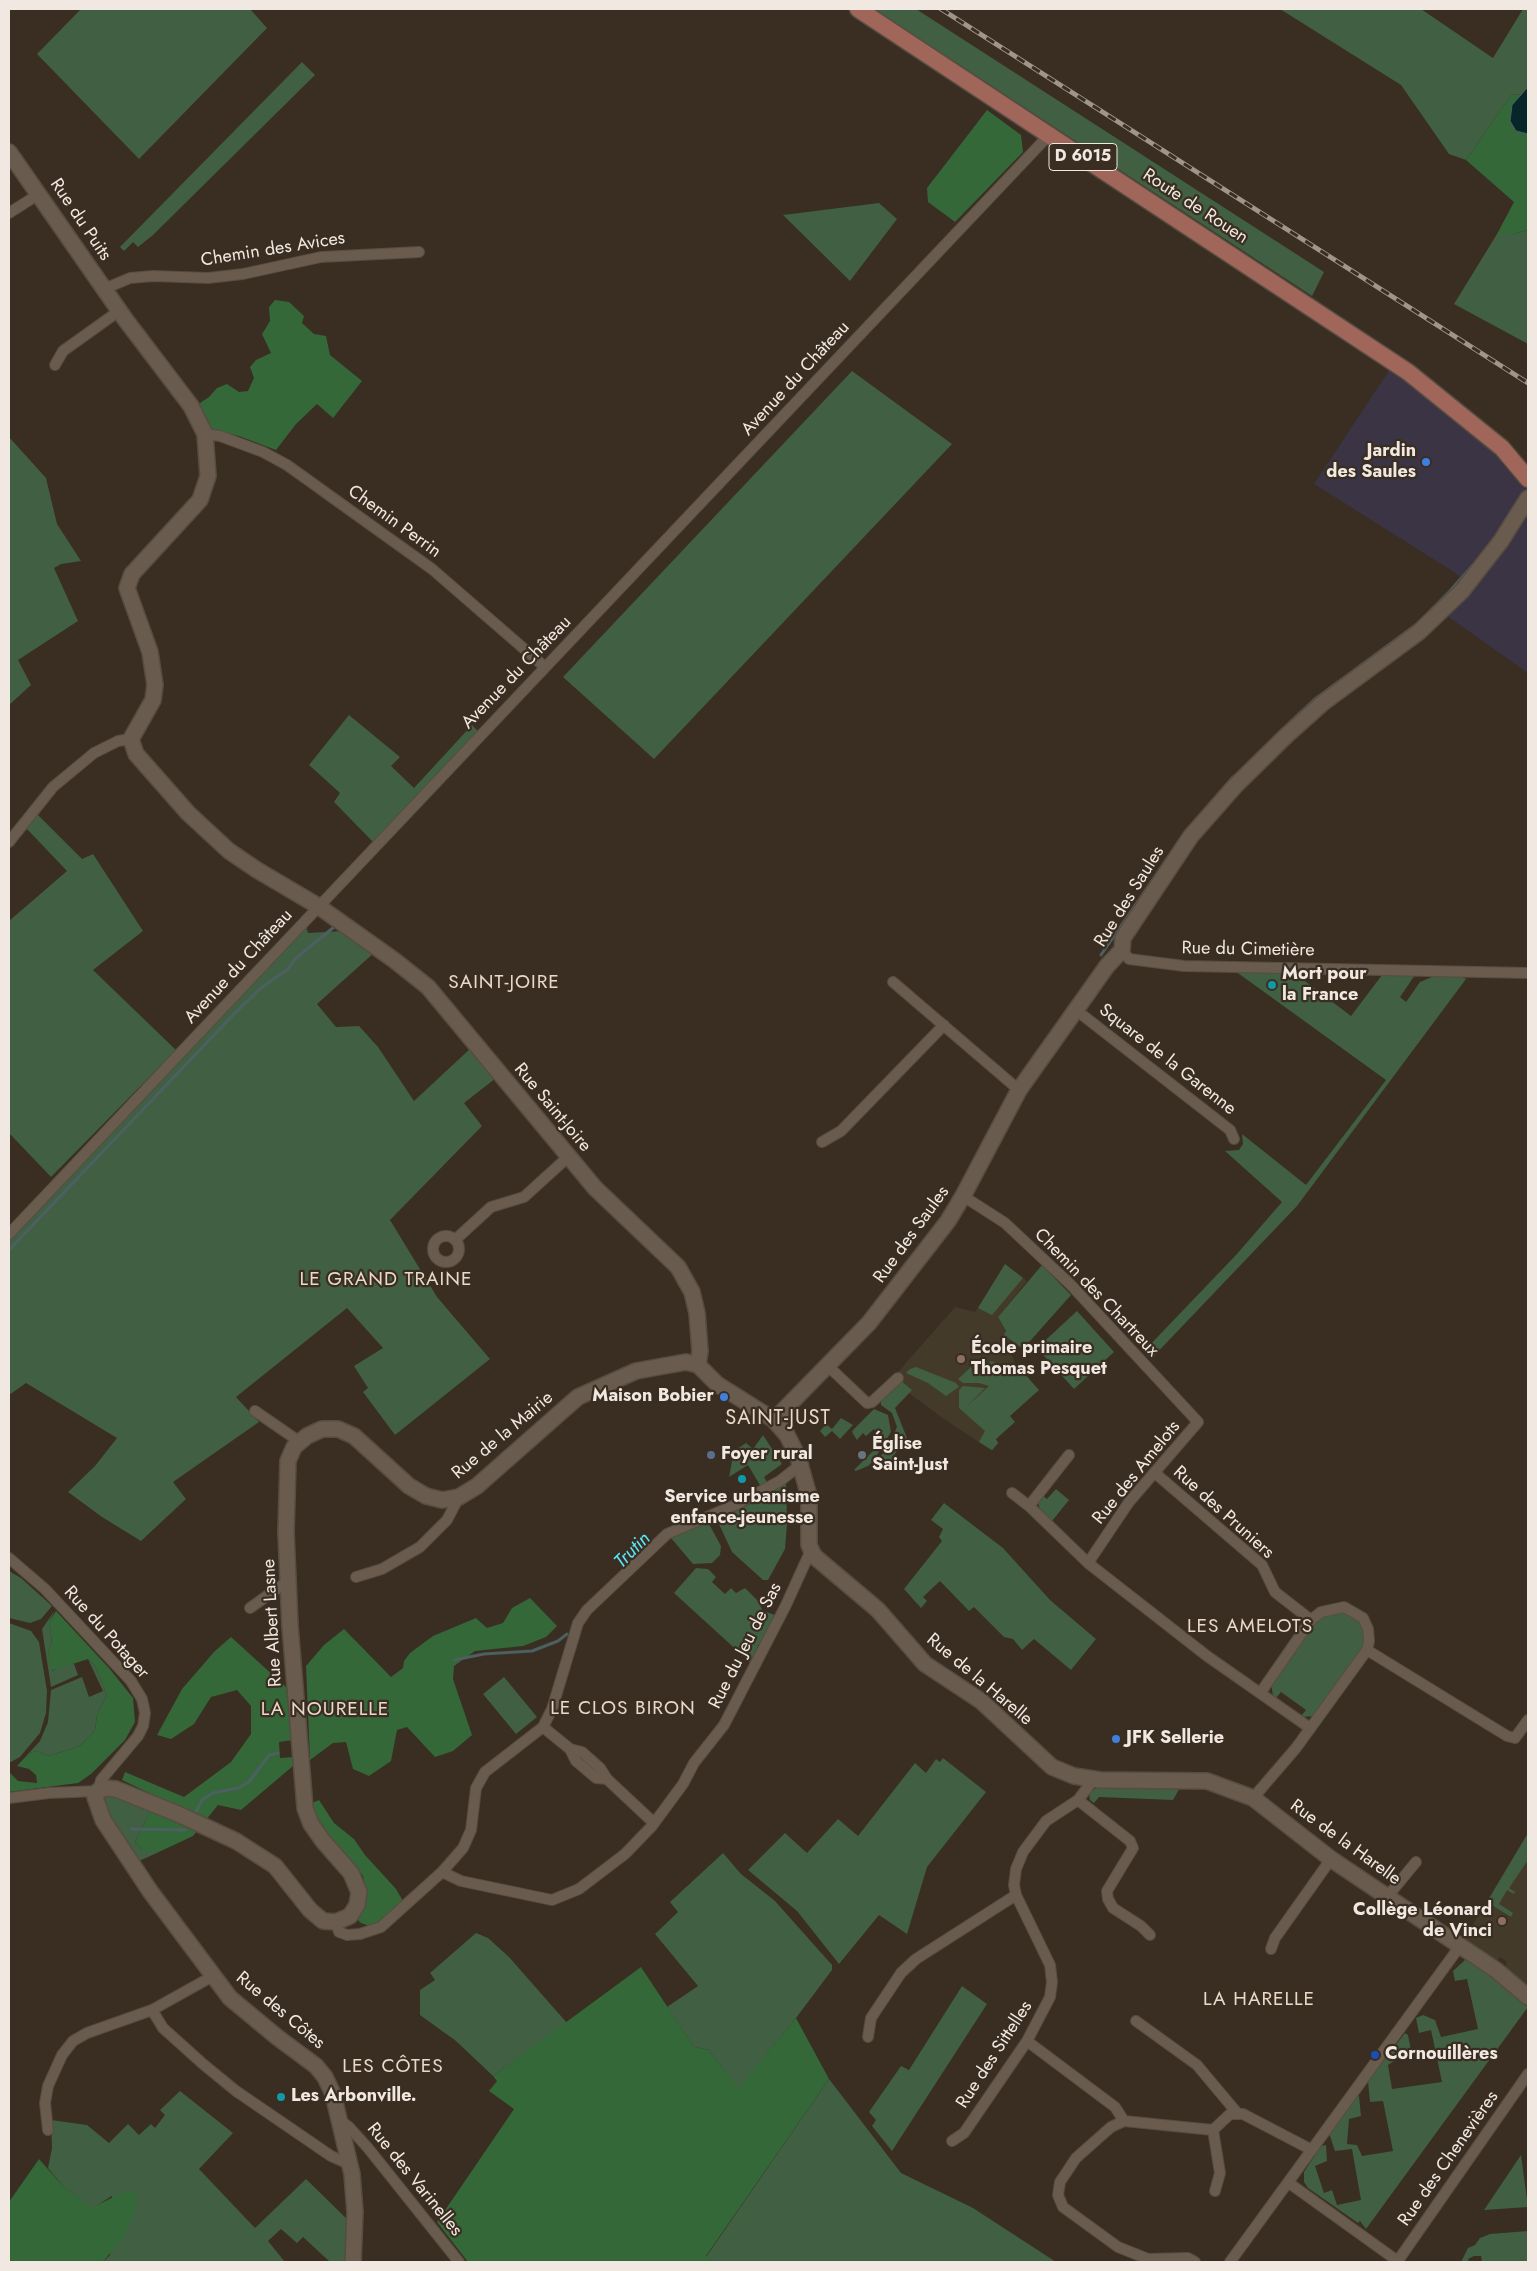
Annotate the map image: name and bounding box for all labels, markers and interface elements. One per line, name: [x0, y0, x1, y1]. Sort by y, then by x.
road number: D 6015: [1049, 144, 1117, 170]
street label: Route de Rouen: [1138, 165, 1252, 249]
street label: Rue du Puits: [45, 175, 115, 265]
street label: Chemin des Avices: [199, 228, 347, 272]
street label: Avenue du Château: [737, 317, 855, 441]
place label: Jardin des Saules: [1326, 441, 1416, 484]
marker: Jardin des Saules: [1420, 456, 1432, 468]
street label: Chemin Perrin: [343, 481, 445, 563]
street label: Avenue du Château: [458, 612, 576, 734]
street label: Rue des Saules: [1090, 843, 1170, 951]
street label: Avenue du Château: [180, 905, 298, 1029]
street label: Rue du Cimetière: [1181, 938, 1315, 962]
place label: Mort pour la France: [1282, 964, 1367, 1006]
district label: SAINT-JOIRE: [447, 972, 561, 994]
marker: Mort pour la France: [1266, 979, 1278, 991]
street label: Square de la Garenne: [1094, 1000, 1240, 1120]
street label: Rue Saint-Joire: [509, 1059, 595, 1157]
street label: Rue des Saules: [869, 1182, 955, 1288]
street label: Chemin des Chartreux: [1029, 1224, 1163, 1362]
district label: LE GRAND TRAINE: [298, 1269, 474, 1291]
place label: École primaire Thomas Pesquet: [971, 1338, 1107, 1380]
marker: École primaire Thomas Pesquet: [955, 1353, 967, 1365]
place label: Maison Bobier: [592, 1386, 714, 1408]
street label: Rue de la Mairie: [448, 1387, 558, 1485]
marker: Maison Bobier: [718, 1391, 730, 1403]
district label: SAINT-JUST: [724, 1407, 832, 1431]
street label: Rue des Amelots: [1089, 1417, 1185, 1529]
place label: Église Saint-Just: [872, 1434, 948, 1476]
place label: Foyer rural: [721, 1444, 813, 1466]
marker: Foyer rural: [705, 1449, 717, 1461]
marker: Église Saint-Just: [856, 1449, 868, 1461]
street label: Rue des Pruniers: [1168, 1462, 1278, 1564]
marker: Service urbanisme enfance-jeunesse: [736, 1473, 748, 1485]
place label: Service urbanisme enfance-jeunesse: [664, 1487, 820, 1530]
water label: Trutin: [610, 1528, 656, 1574]
street label: Rue Albert Lasne: [259, 1558, 287, 1688]
street label: Rue du Jeu de Sas: [705, 1579, 787, 1713]
street label: Rue du Potager: [59, 1582, 153, 1684]
district label: LES AMELOTS: [1186, 1616, 1314, 1638]
street label: Rue de la Harelle: [922, 1629, 1036, 1731]
district label: LE CLOS BIRON: [549, 1698, 697, 1720]
district label: LA NOURELLE: [259, 1699, 391, 1721]
place label: JFK Sellerie: [1126, 1728, 1224, 1750]
marker: JFK Sellerie: [1110, 1733, 1122, 1745]
street label: Rue de la Harelle: [1285, 1796, 1405, 1890]
place label: Collège Léonard de Vinci: [1353, 1900, 1492, 1942]
marker: Collège Léonard de Vinci: [1496, 1915, 1508, 1927]
street label: Rue des Côtes: [231, 1968, 329, 2054]
district label: LA HARELLE: [1202, 1989, 1316, 2011]
street label: Rue des Sittelles: [952, 1997, 1038, 2113]
place label: Cornouillères: [1385, 2044, 1498, 2066]
marker: Cornouillères: [1369, 2049, 1381, 2061]
district label: LES CÔTES: [341, 2056, 445, 2078]
place label: Les Arbonville.: [291, 2086, 416, 2108]
street label: Rue des Chenevières: [1394, 2087, 1504, 2231]
marker: Les Arbonville.: [275, 2091, 287, 2103]
street label: Rue des Varinelles: [362, 2119, 466, 2241]

